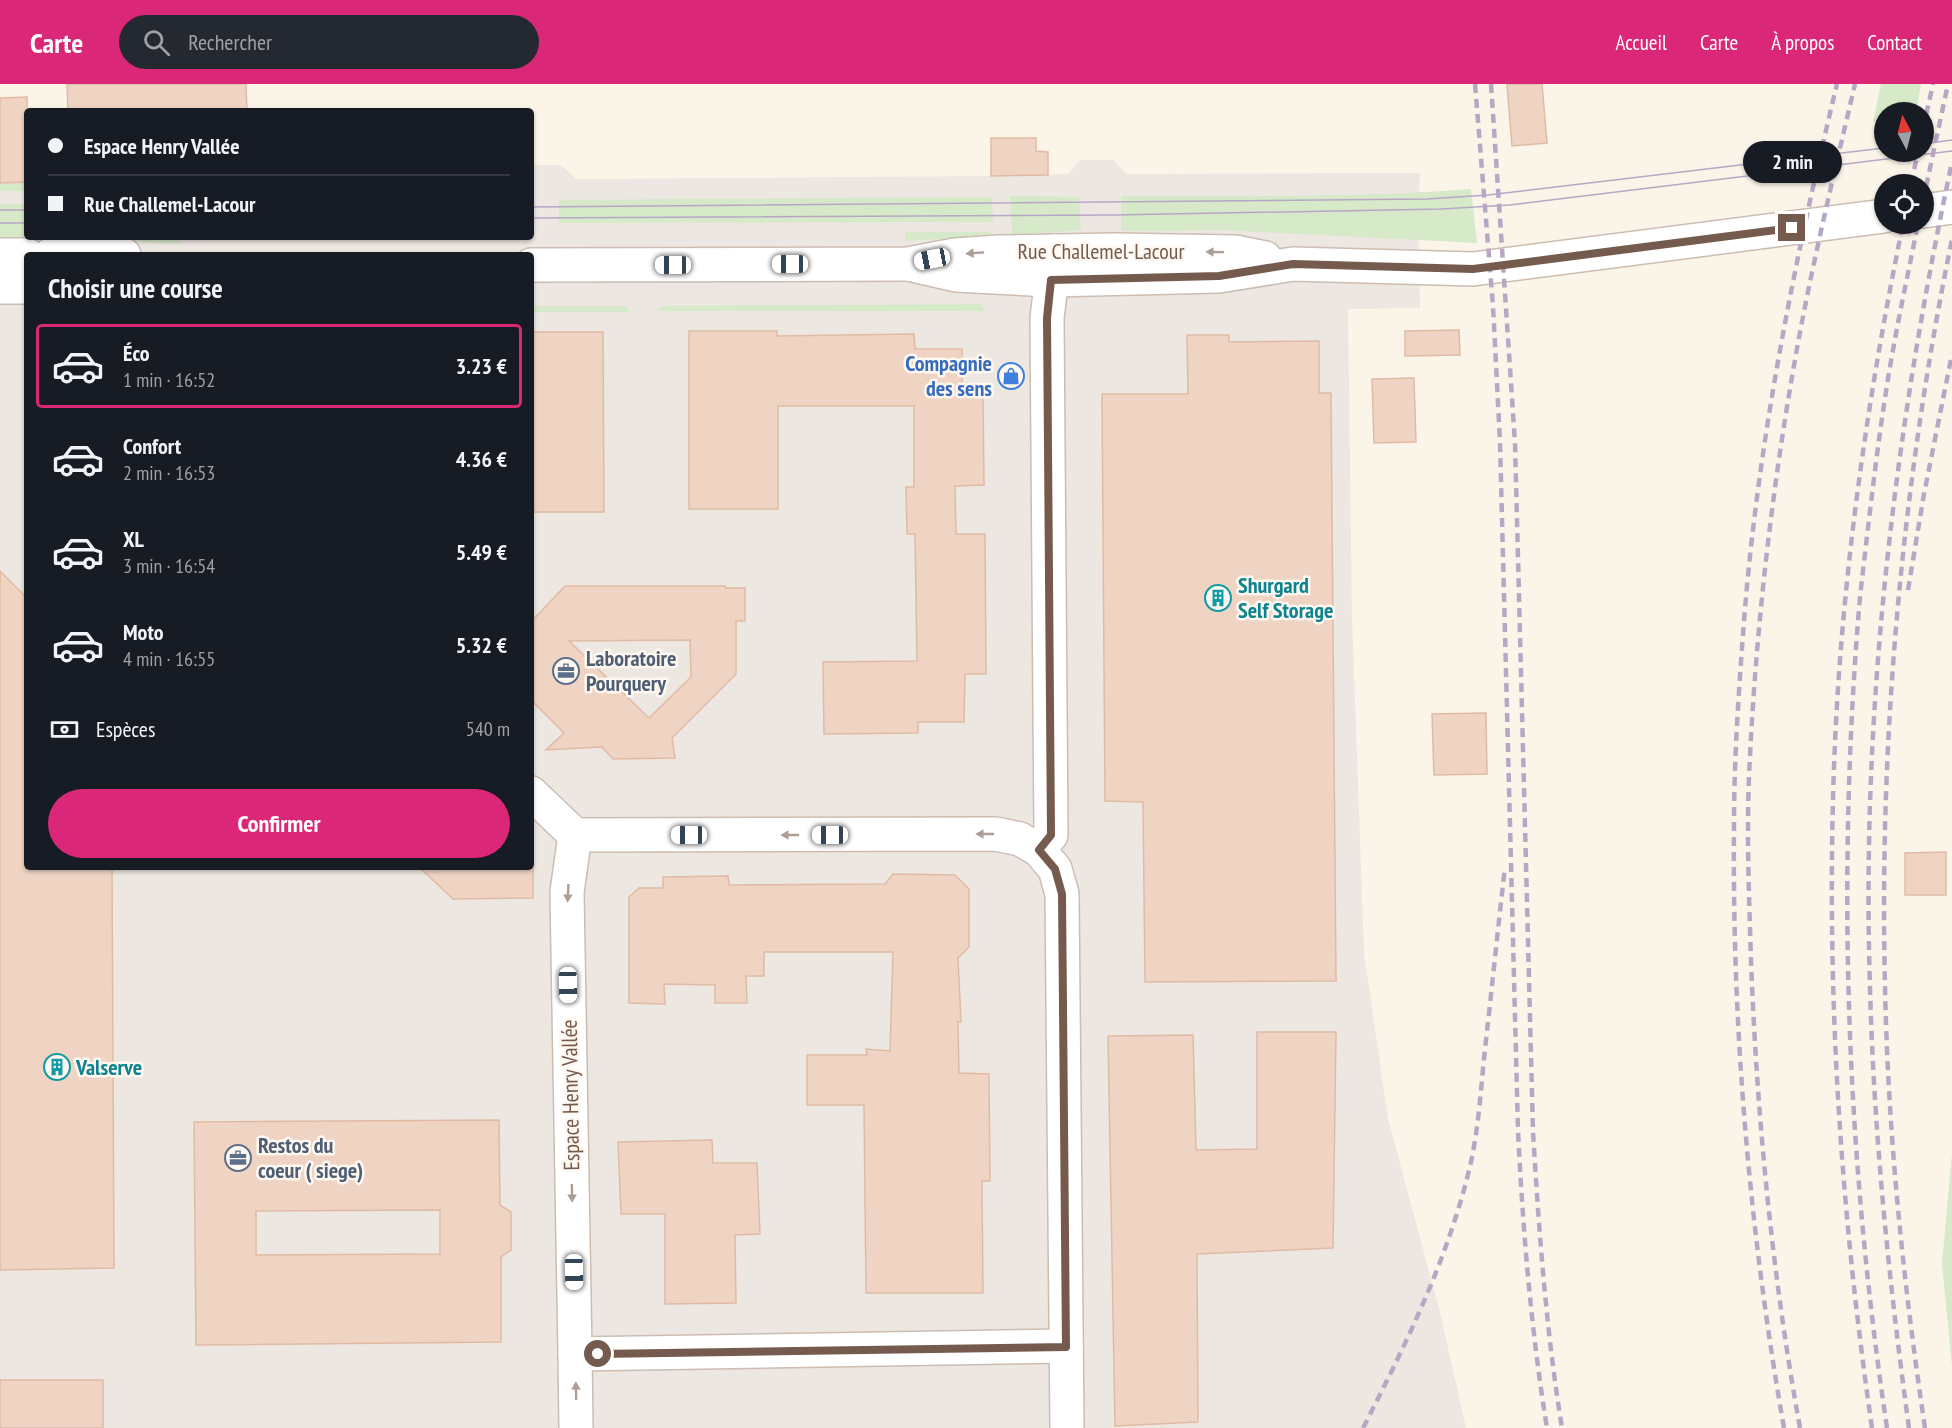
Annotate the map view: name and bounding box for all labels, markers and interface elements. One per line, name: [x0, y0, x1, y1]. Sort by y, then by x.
search box: [119, 15, 539, 69]
text: Carte: [30, 24, 83, 61]
icon: search: [140, 26, 173, 59]
text: Rechercher: [188, 28, 272, 56]
text: Accueil: [1615, 29, 1667, 56]
text: Carte: [1700, 29, 1738, 56]
text: À propos: [1771, 29, 1834, 56]
text: Contact: [1867, 29, 1922, 56]
north arrow: [1874, 102, 1934, 162]
map controls: [1874, 102, 1934, 234]
text: Espace Henry Vallée: [84, 132, 240, 160]
callout: 2 min: [1742, 141, 1842, 183]
text: 2 min: [1772, 149, 1813, 175]
button: locate: [1874, 174, 1934, 234]
text: Rue Challemel-Lacour: [84, 190, 255, 218]
route end: [1778, 214, 1805, 241]
street label: Rue Challemel-Lacour: [1018, 237, 1184, 265]
car: [913, 247, 951, 271]
one-way arrow: [1205, 247, 1224, 257]
one-way arrow: [966, 249, 985, 258]
car: [772, 255, 808, 273]
car: [655, 256, 691, 274]
text: Choisir une course: [48, 271, 223, 305]
icon: car: [51, 339, 105, 393]
text: Éco: [123, 339, 150, 367]
place label: Compagnie des sens: [905, 349, 992, 402]
text: 3.23 €: [456, 352, 507, 380]
shop icon: Compagnie des sens: [996, 361, 1026, 391]
text: 1 min · 16:52: [123, 367, 215, 393]
icon: car: [51, 432, 105, 486]
text: Confort: [123, 432, 181, 460]
text: 4.36 €: [456, 445, 507, 473]
text: 2 min · 16:53: [123, 460, 215, 486]
icon: car: [51, 525, 105, 579]
text: XL: [123, 525, 144, 553]
text: 5.49 €: [456, 538, 507, 566]
text: 3 min · 16:54: [123, 553, 215, 579]
place label: Shurgard Self Storage: [1238, 571, 1333, 624]
building icon: Shurgard Self Storage: [1203, 583, 1233, 613]
icon: car: [51, 618, 105, 672]
text: Moto: [123, 618, 164, 646]
text: 5.32 €: [456, 631, 507, 659]
place label: Laboratoire Pourquery: [586, 644, 677, 697]
text: 4 min · 16:55: [123, 646, 215, 672]
office icon: Laboratoire Pourquery: [551, 656, 581, 686]
icon: cash: [48, 713, 81, 746]
text: Espèces: [96, 715, 155, 743]
text: 540 m: [466, 716, 510, 742]
button: Confirmer: [48, 789, 510, 858]
car: [671, 826, 707, 844]
car: [812, 826, 848, 844]
one-way arrow: [975, 829, 994, 839]
one-way arrow: [780, 830, 799, 840]
one-way arrow: [563, 884, 572, 903]
car: [559, 967, 577, 1003]
street label: Espace Henry Vallée: [555, 1019, 585, 1171]
building icon: Valserve: [42, 1052, 72, 1082]
place label: Valserve: [75, 1053, 142, 1081]
place label: Restos du coeur ( siege): [258, 1131, 363, 1184]
office icon: Restos du coeur ( siege): [223, 1143, 253, 1173]
one-way arrow: [567, 1184, 577, 1203]
car: [565, 1254, 583, 1290]
route start: [584, 1340, 611, 1367]
one-way arrow: [571, 1382, 580, 1401]

